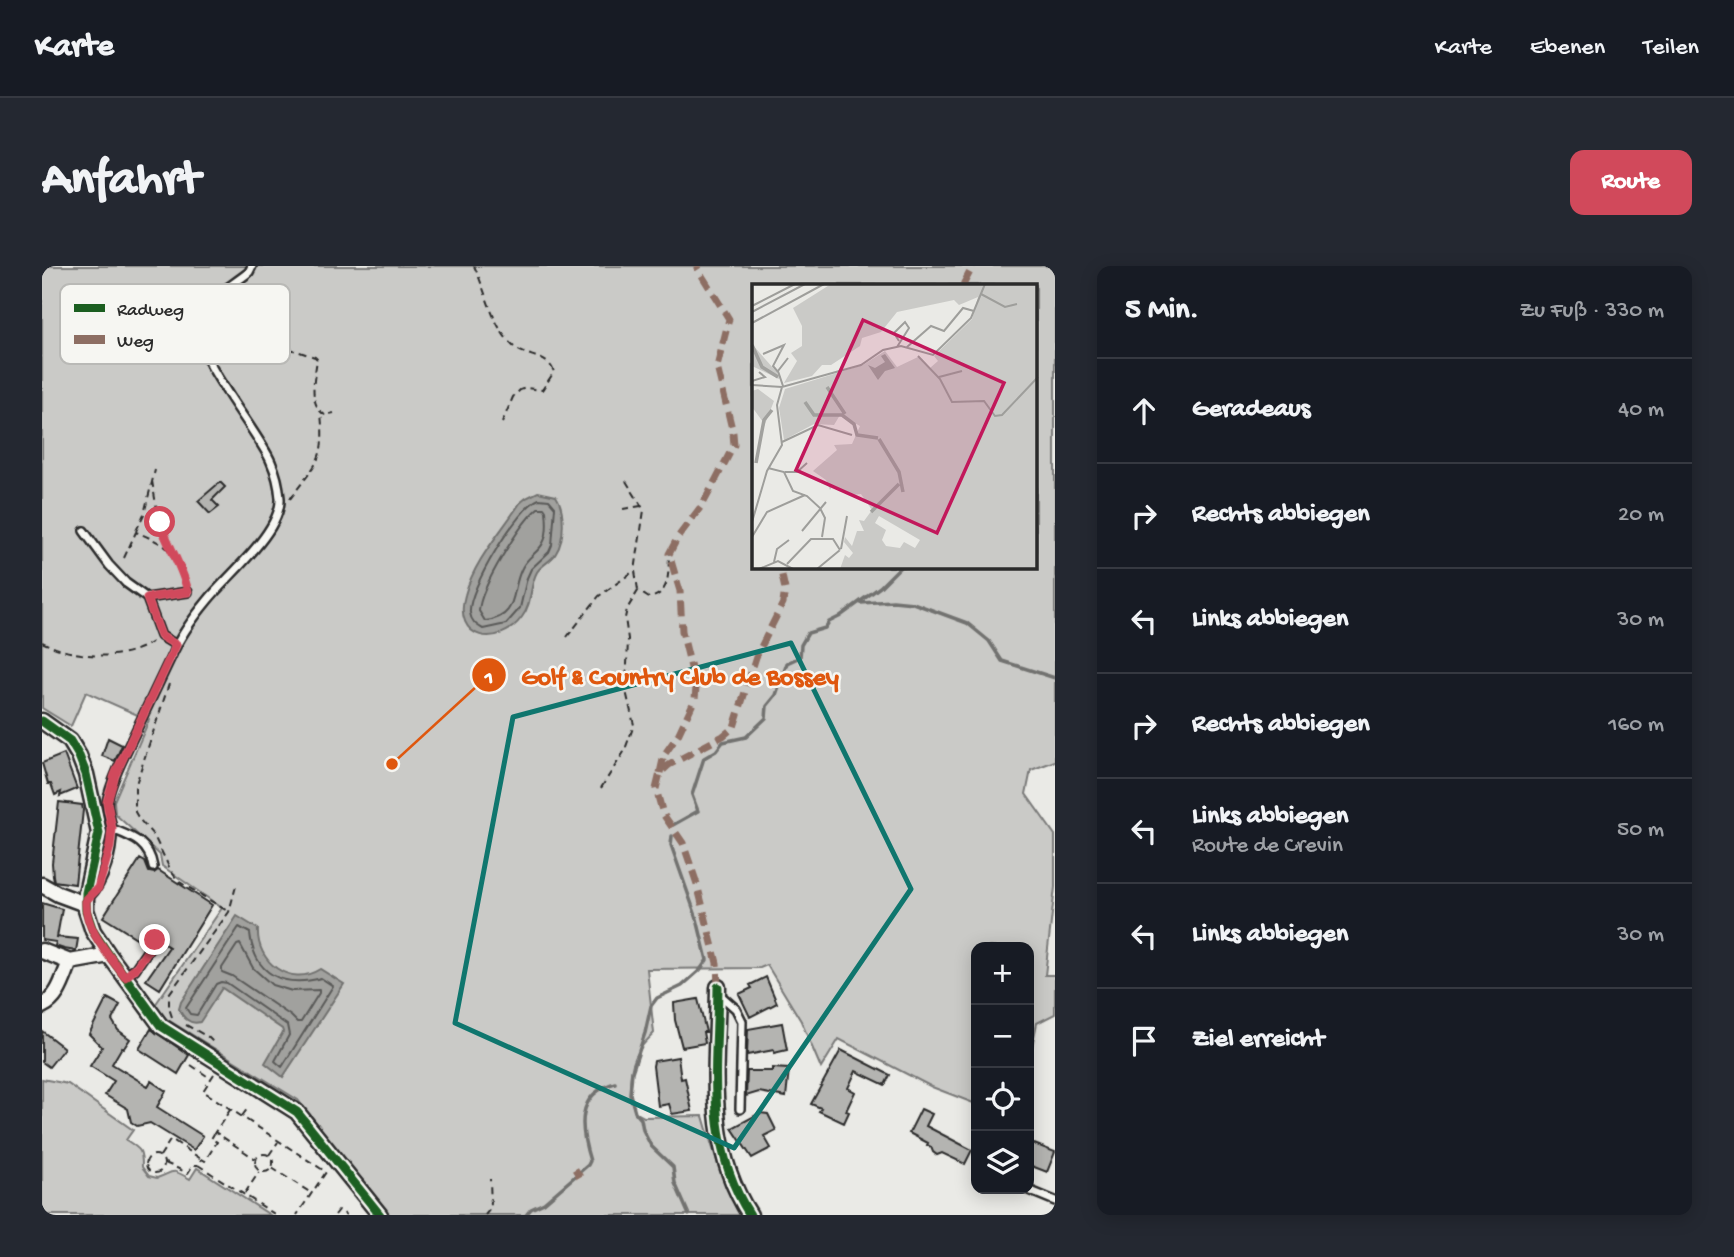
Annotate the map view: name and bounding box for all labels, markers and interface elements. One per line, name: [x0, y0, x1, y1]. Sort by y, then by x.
text: Karte: [35, 29, 114, 67]
text: Karte: [1435, 34, 1492, 63]
text: Ebenen: [1530, 34, 1605, 63]
text: Teilen: [1643, 34, 1699, 63]
button: Route: [1570, 150, 1692, 215]
text: Anfahrt: [42, 153, 200, 211]
legend: [60, 284, 290, 364]
inset map: [752, 284, 1038, 569]
text: 5 Min.: [1125, 294, 1199, 329]
text: Zu Fuß · 330 m: [1519, 298, 1664, 325]
text: Radweg: [117, 300, 184, 323]
text: Weg: [117, 331, 154, 354]
icon: ahead: [1125, 392, 1163, 430]
text: Geradeaus: [1192, 395, 1310, 426]
text: 40 m: [1618, 397, 1664, 424]
icon: right: [1125, 497, 1163, 535]
text: Rechts abbiegen: [1192, 500, 1370, 531]
text: 20 m: [1618, 502, 1664, 529]
route start: [144, 506, 175, 537]
icon: left: [1125, 602, 1163, 640]
text: Links abbiegen: [1192, 605, 1348, 636]
text: 30 m: [1617, 607, 1664, 634]
callout: Golf & Country Club de Bossey: [472, 652, 852, 699]
text: Golf & Country Club de Bossey: [521, 664, 839, 695]
text: 1: [484, 667, 493, 692]
icon: right: [1125, 707, 1163, 745]
text: Rechts abbiegen: [1192, 710, 1370, 741]
text: 160 m: [1608, 712, 1664, 739]
text: Links abbiegen: [1192, 802, 1348, 833]
icon: left: [1125, 812, 1163, 850]
text: 50 m: [1617, 817, 1664, 844]
text: Route de Crevin: [1192, 833, 1343, 860]
icon: left: [1125, 917, 1163, 955]
text: Links abbiegen: [1192, 920, 1348, 951]
text: 30 m: [1617, 922, 1664, 949]
route end: [139, 924, 170, 955]
map controls: [971, 942, 1034, 1194]
button: +: [971, 942, 1034, 1005]
button: −: [971, 1005, 1034, 1068]
icon: arrive: [1125, 1022, 1163, 1060]
text: Ziel erreicht: [1192, 1025, 1324, 1056]
button: locate: [971, 1068, 1034, 1131]
button: layers: [971, 1131, 1034, 1194]

